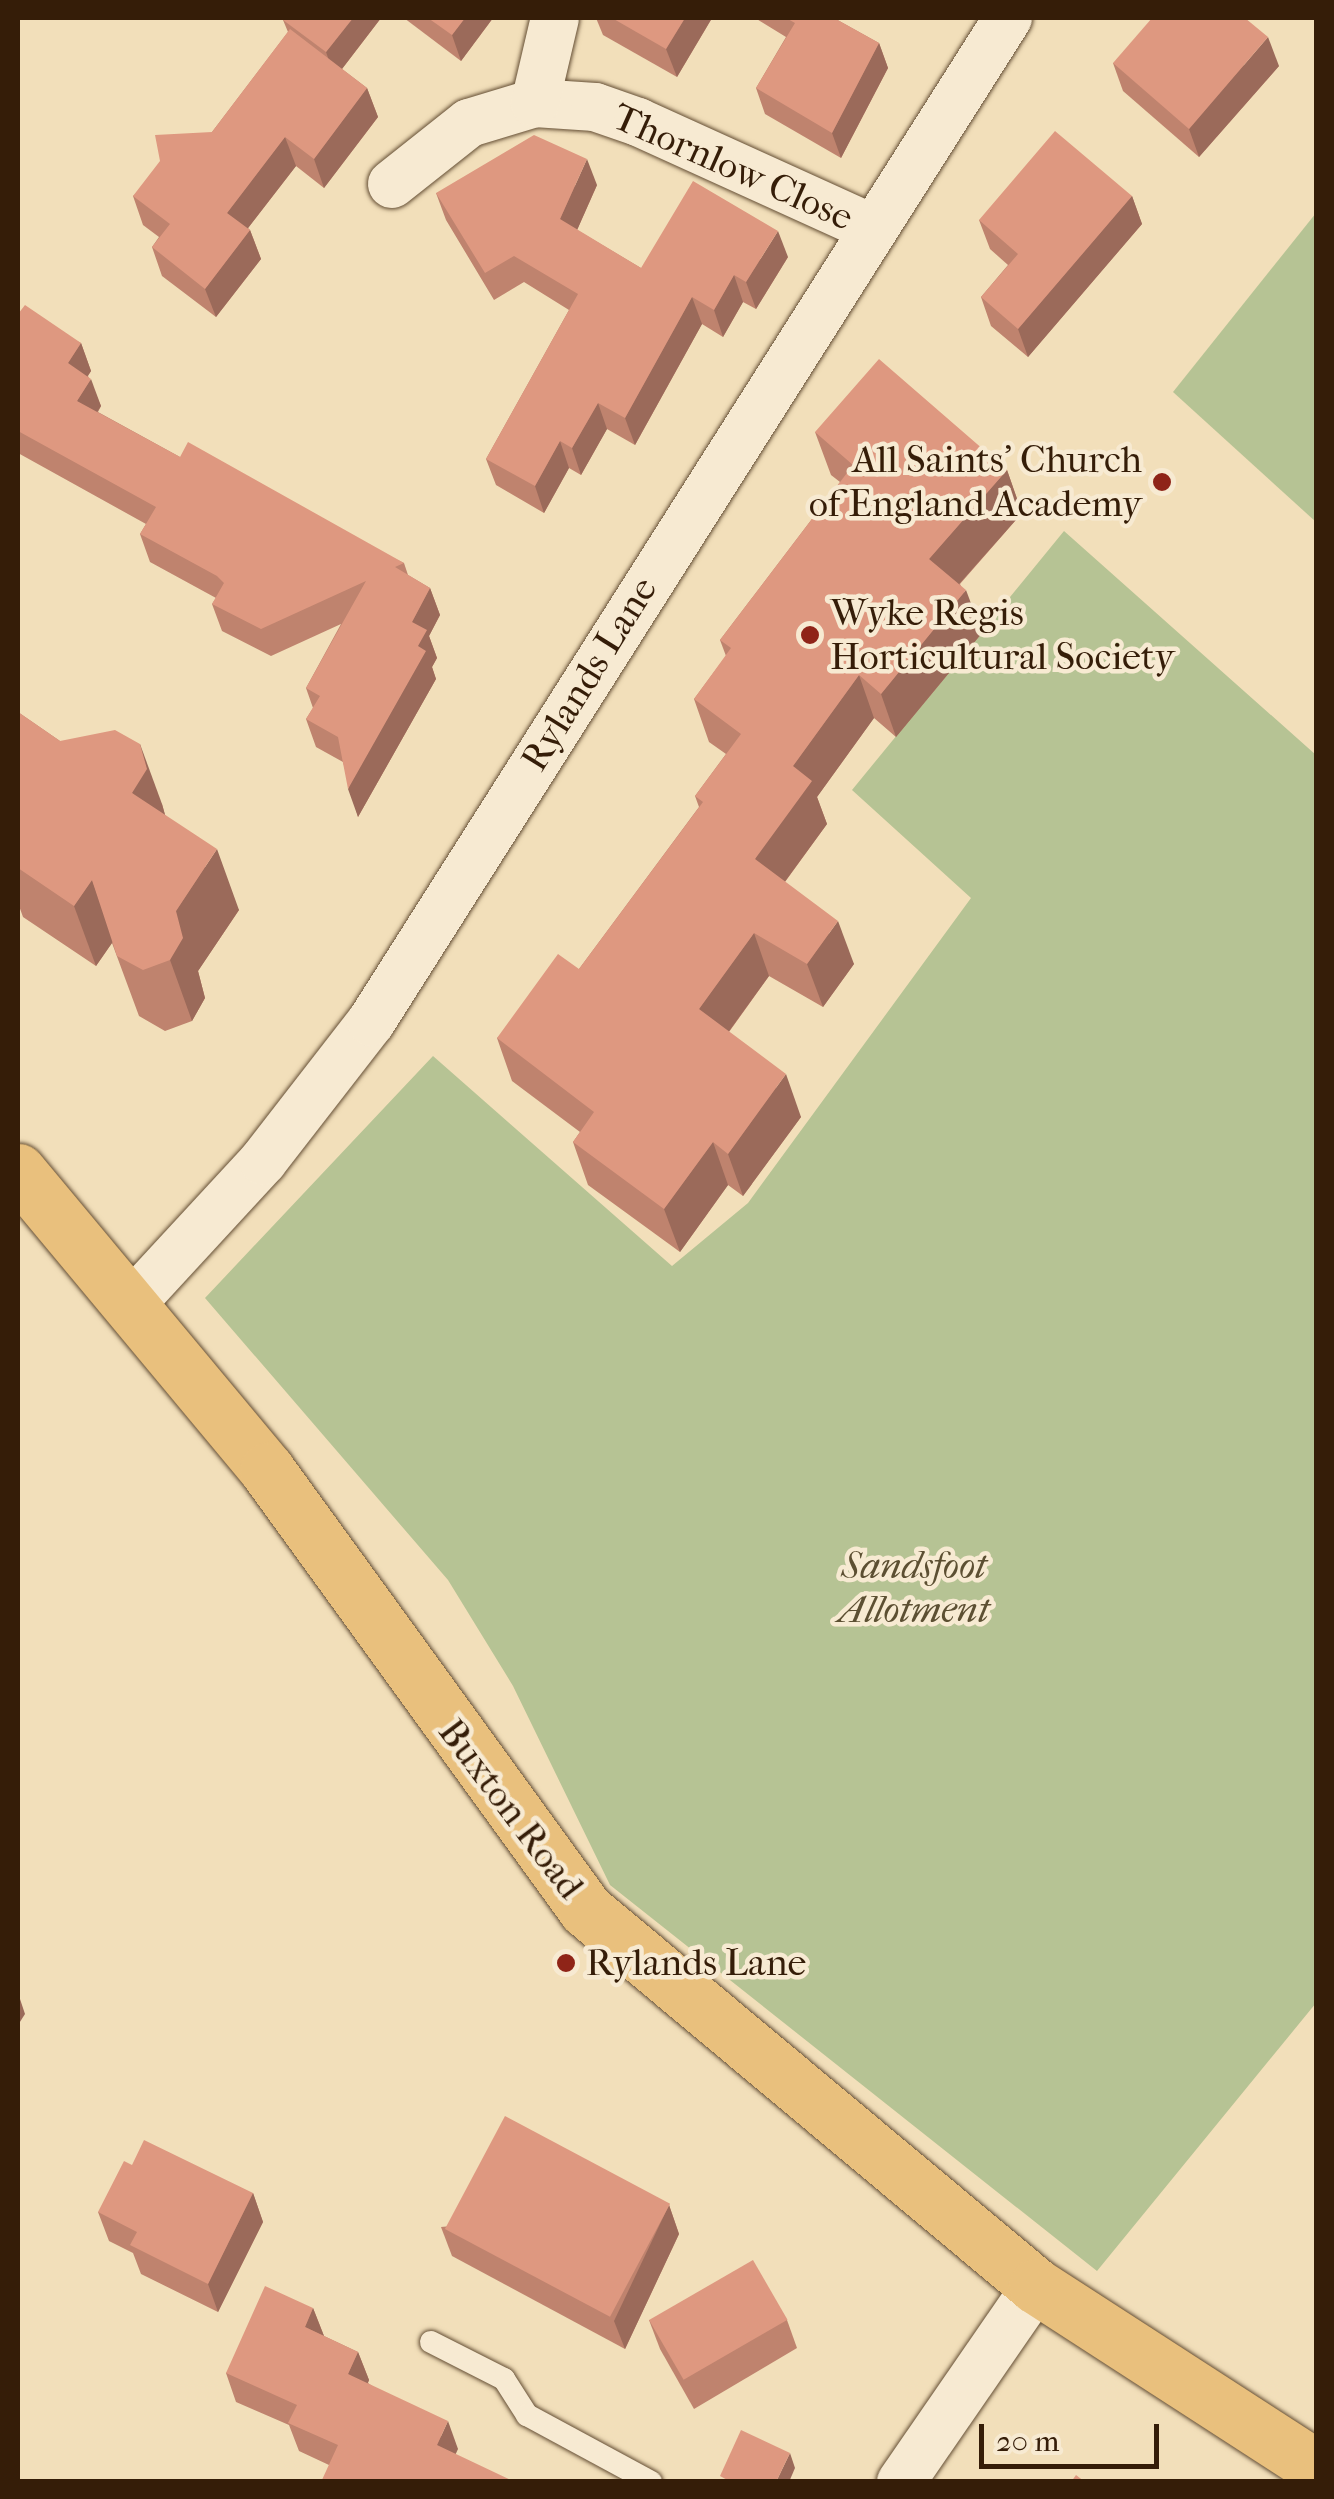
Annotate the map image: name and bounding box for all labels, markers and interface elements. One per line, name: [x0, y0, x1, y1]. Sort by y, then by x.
street label: Thornlow Close: [606, 94, 860, 240]
place label: All Saints' Church of England Academy: [809, 437, 1142, 526]
marker: All Saints' Church of England Academy: [1151, 471, 1173, 493]
street label: Rylands Lane: [511, 568, 667, 780]
place label: Wyke Regis Horticultural Society: [830, 590, 1175, 679]
marker: Wyke Regis Horticultural Society: [799, 624, 821, 646]
park label: Sandsfoot Allotment: [839, 1543, 989, 1632]
street label: Buxton Road: [429, 1710, 593, 1908]
place label: Rylands Lane: [586, 1940, 806, 1986]
marker: Rylands Lane: [555, 1952, 577, 1974]
scale bar: [984, 2404, 1164, 2466]
text: 20 m: [996, 2424, 1059, 2459]

